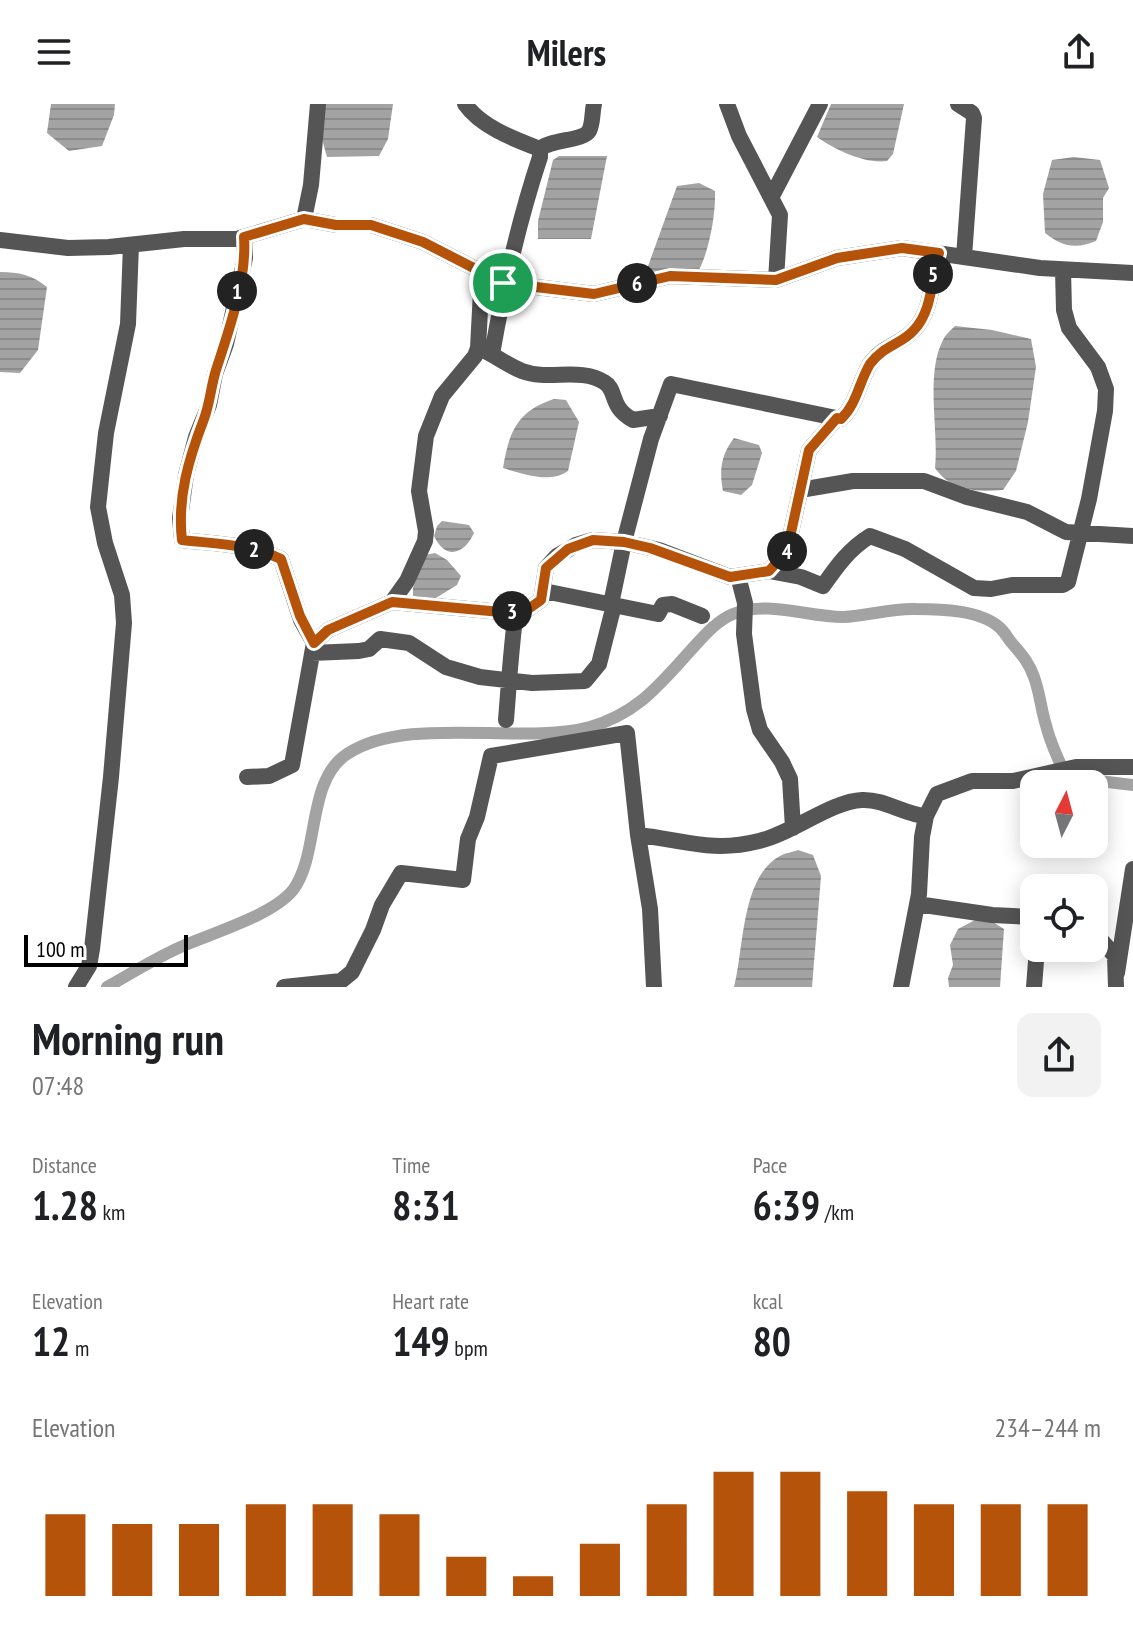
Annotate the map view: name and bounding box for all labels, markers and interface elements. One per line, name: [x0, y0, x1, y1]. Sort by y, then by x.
text: Milers: [527, 29, 606, 76]
icon: menu: [32, 30, 76, 74]
icon: share: [1057, 30, 1101, 74]
pin: [469, 249, 537, 317]
pin: 5: [913, 254, 953, 294]
text: 5: [928, 260, 938, 288]
icon: arrive: [481, 261, 525, 305]
pin: 6: [617, 263, 657, 303]
text: 6: [632, 269, 642, 297]
pin: 1: [217, 271, 257, 311]
text: 1: [232, 277, 242, 305]
pin: 2: [234, 529, 274, 569]
pin: 4: [767, 531, 807, 571]
text: 2: [249, 535, 259, 563]
text: 4: [782, 537, 792, 565]
pin: 3: [492, 591, 532, 631]
text: 3: [507, 597, 517, 625]
north arrow: [1020, 770, 1108, 858]
map controls: [1020, 770, 1108, 962]
button: locate: [1020, 874, 1108, 962]
scale bar: [24, 931, 188, 967]
text: 100 m: [36, 935, 85, 963]
text: Morning run: [32, 1010, 224, 1067]
button: share: [1017, 1013, 1101, 1097]
text: 07:48: [32, 1069, 84, 1102]
text: Distance: [32, 1151, 97, 1179]
text: Time: [392, 1151, 430, 1179]
text: Pace: [753, 1151, 787, 1179]
text: 1.28: [32, 1179, 98, 1231]
text: 8:31: [392, 1179, 460, 1231]
text: 6:39: [753, 1179, 820, 1231]
text: km: [98, 1198, 125, 1226]
text: /km: [820, 1198, 854, 1226]
text: Elevation: [32, 1287, 103, 1315]
text: Heart rate: [392, 1287, 469, 1315]
text: kcal: [753, 1287, 783, 1315]
text: 12: [32, 1315, 70, 1367]
text: 149: [392, 1315, 450, 1367]
text: 80: [753, 1315, 791, 1367]
text: m: [70, 1334, 89, 1362]
text: bpm: [450, 1334, 488, 1362]
text: Elevation: [32, 1411, 115, 1444]
text: 234–244 m: [995, 1411, 1101, 1444]

